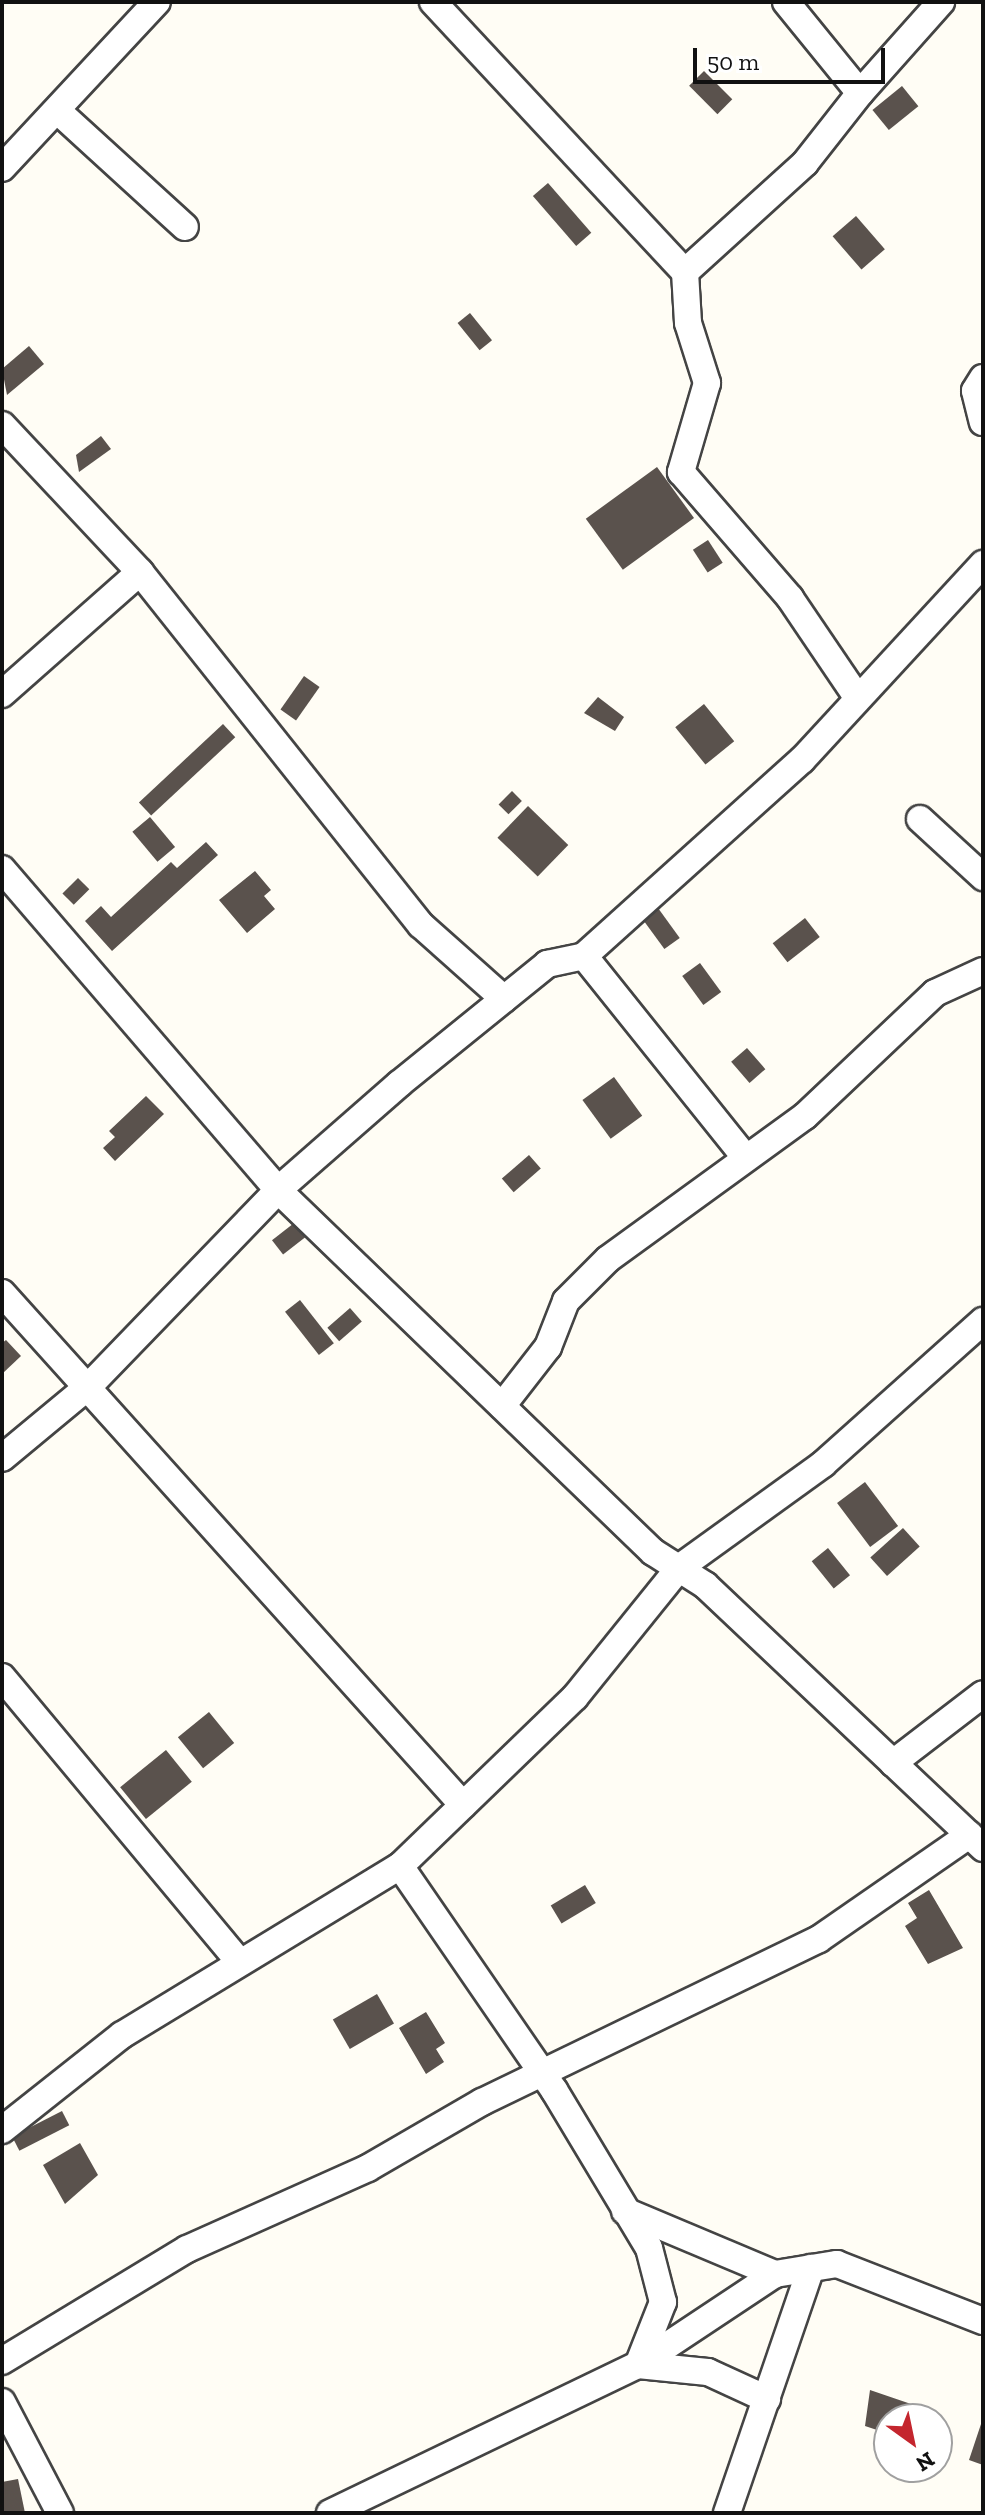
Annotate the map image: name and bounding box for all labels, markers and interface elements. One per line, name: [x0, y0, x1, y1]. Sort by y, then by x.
scale bar: [697, 32, 889, 82]
text: 50 m: [707, 47, 759, 76]
north arrow: [873, 2403, 953, 2483]
text: N: [911, 2446, 940, 2478]

